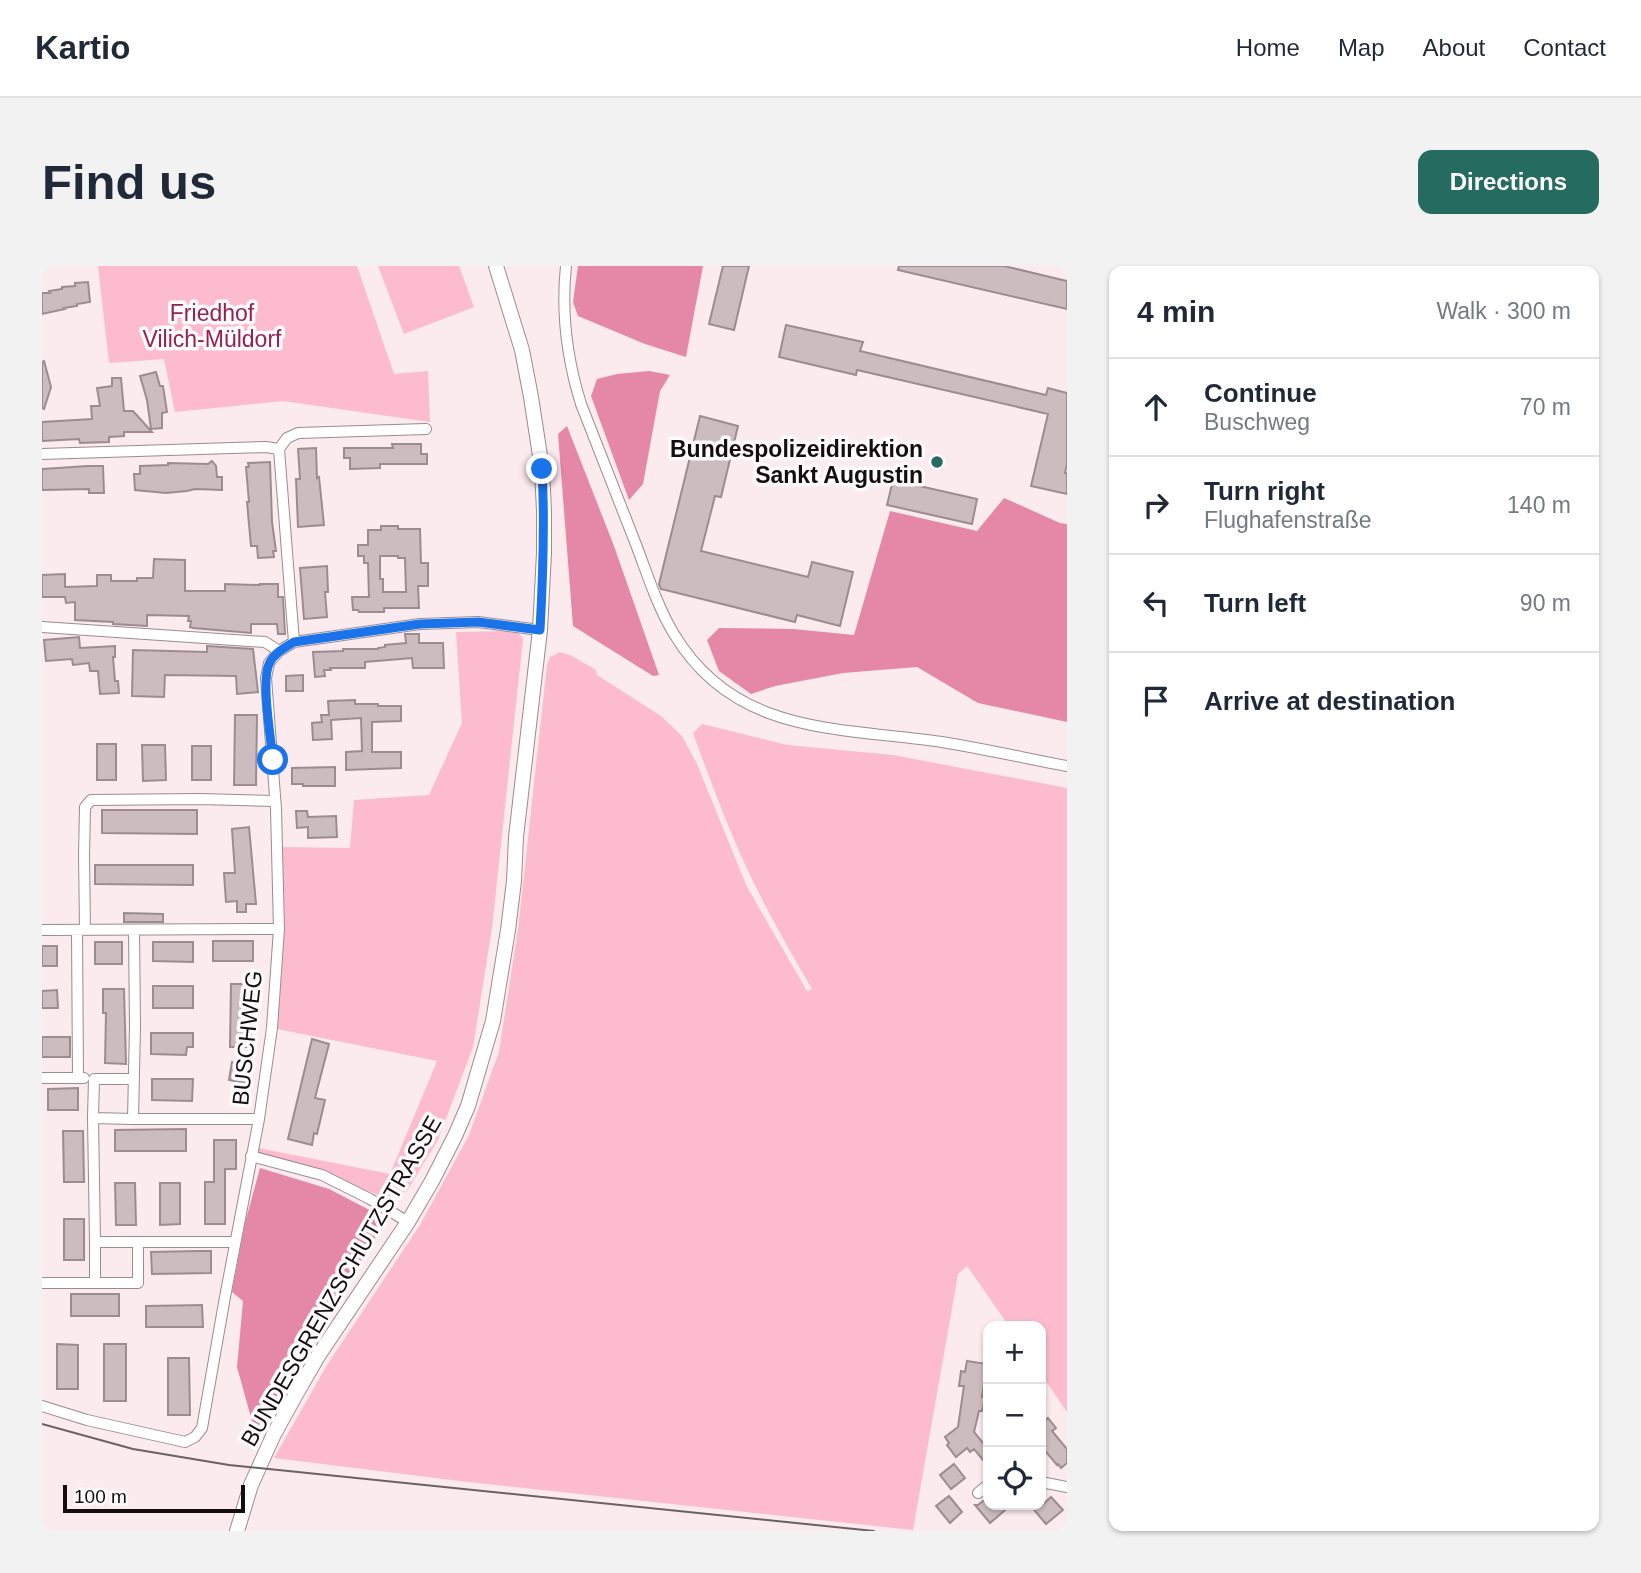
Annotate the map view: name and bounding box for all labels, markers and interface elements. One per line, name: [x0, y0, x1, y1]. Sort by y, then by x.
text: Kartio: [35, 29, 130, 66]
text: Home: [1236, 34, 1300, 61]
text: Map: [1338, 34, 1385, 61]
text: About: [1423, 34, 1485, 61]
text: Contact: [1523, 34, 1606, 61]
button: Directions: [1418, 150, 1599, 214]
text: Find us: [42, 155, 216, 209]
text: 4 min: [1137, 295, 1215, 328]
text: Walk · 300 m: [1436, 298, 1571, 324]
park label: Friedhof Vilich-Müldorf: [143, 300, 282, 352]
text: Continue: [1204, 378, 1317, 408]
icon: ahead: [1137, 388, 1175, 426]
text: 70 m: [1520, 394, 1571, 420]
text: Buschweg: [1204, 409, 1310, 435]
place label: Bundespolizeidirektion Sankt Augustin: [670, 436, 923, 488]
route end: [526, 453, 557, 484]
marker: Bundespolizeidirektion Sankt Augustin: [929, 454, 945, 470]
text: Turn right: [1204, 476, 1325, 506]
icon: right: [1137, 486, 1175, 524]
text: 140 m: [1507, 492, 1571, 518]
text: Flughafenstraße: [1204, 507, 1371, 533]
icon: left: [1137, 584, 1175, 622]
text: Turn left: [1204, 588, 1306, 618]
text: 90 m: [1520, 590, 1571, 616]
icon: arrive: [1137, 682, 1175, 720]
text: Arrive at destination: [1204, 686, 1455, 716]
route start: [257, 744, 288, 775]
street label: BUSCHWEG: [227, 969, 267, 1107]
street label: BUNDESGRENZSCHUTZSTRASSE: [235, 1111, 447, 1451]
map controls: [983, 1321, 1046, 1510]
button: +: [983, 1321, 1046, 1384]
button: −: [983, 1384, 1046, 1447]
button: locate: [983, 1447, 1046, 1510]
scale bar: [63, 1482, 245, 1514]
text: 100 m: [74, 1486, 127, 1507]

